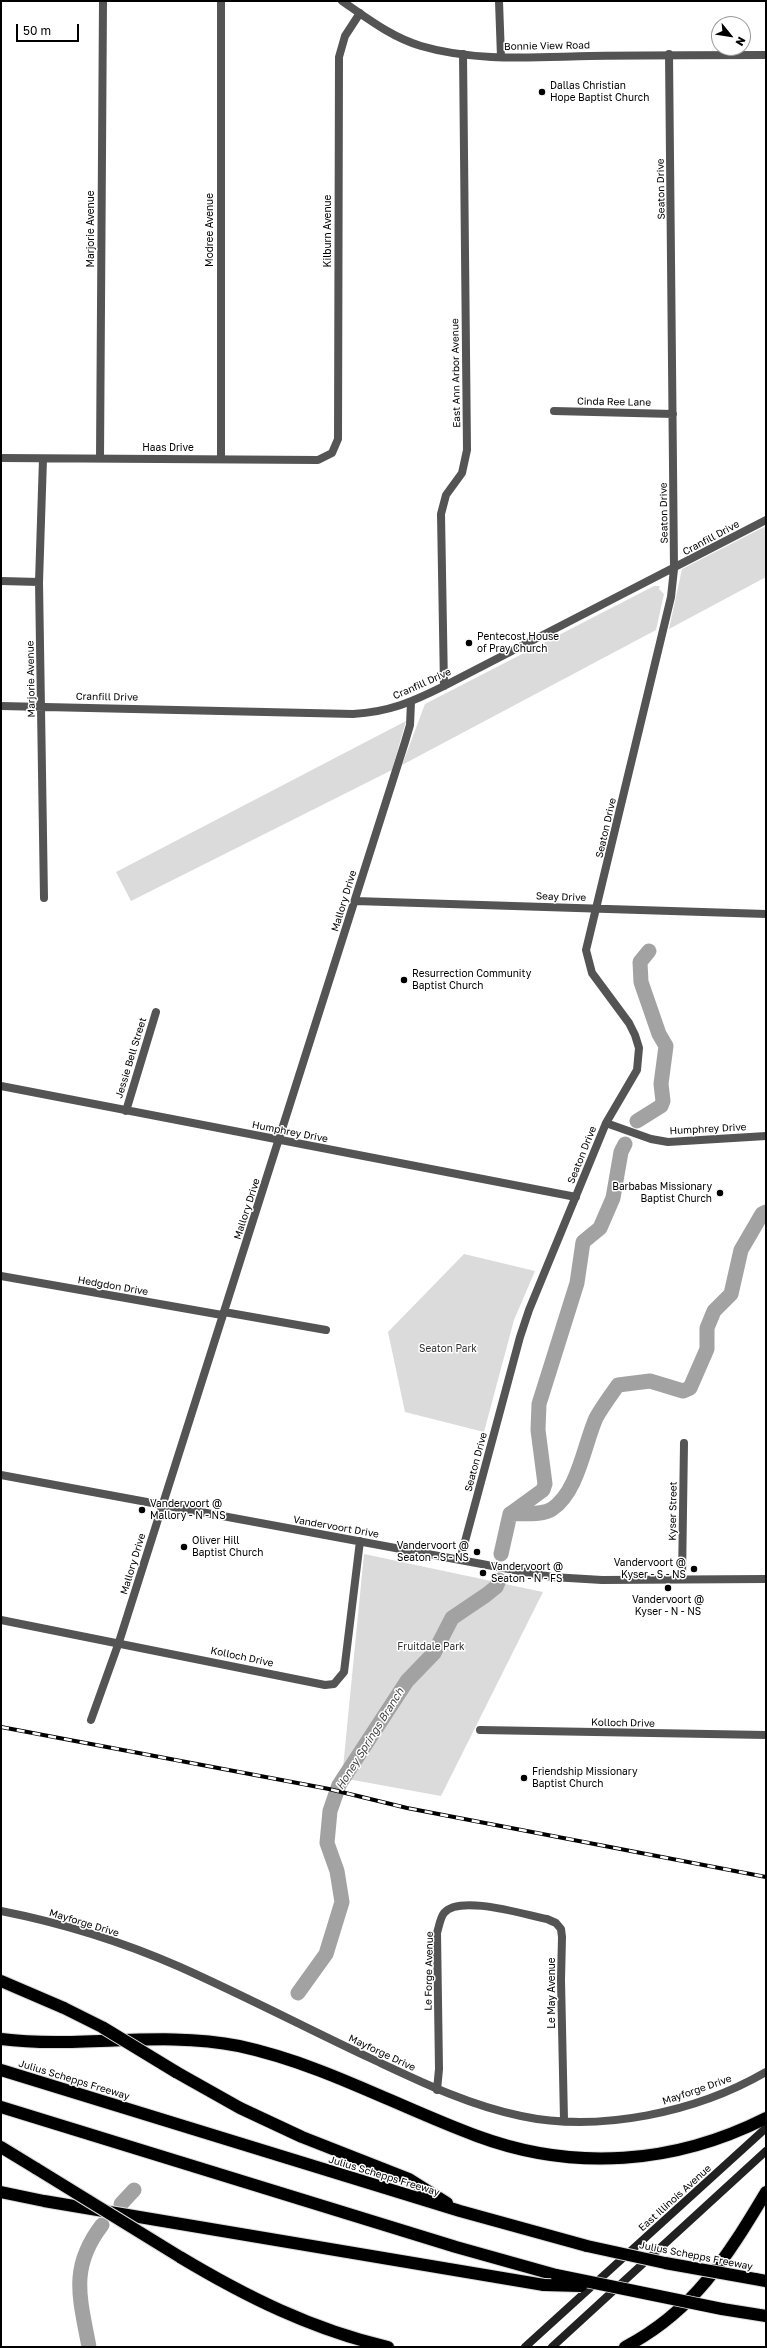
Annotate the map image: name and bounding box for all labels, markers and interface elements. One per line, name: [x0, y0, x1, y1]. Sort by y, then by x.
scale bar: [18, 16, 81, 42]
north arrow: [711, 16, 751, 56]
text: 50 m: [23, 23, 51, 38]
text: N: [733, 35, 749, 49]
street label: Bonnie View Road: [504, 39, 590, 53]
place label: Dallas Christian Hope Baptist Church: [550, 80, 649, 104]
marker: Dallas Christian Hope Baptist Church: [537, 87, 547, 97]
street label: Seaton Drive: [654, 158, 668, 220]
street label: Marjorie Avenue: [85, 190, 97, 268]
street label: Modree Avenue: [204, 193, 216, 267]
street label: Kilburn Avenue: [322, 195, 334, 267]
street label: East Ann Arbor Avenue: [449, 318, 463, 428]
street label: Cinda Ree Lane: [577, 395, 651, 409]
street label: Haas Drive: [142, 442, 194, 454]
street label: Seaton Drive: [657, 482, 671, 544]
street label: Cranfill Drive: [681, 518, 741, 558]
place label: Pentecost House of Pray Church: [477, 631, 559, 654]
marker: Pentecost House of Pray Church: [464, 638, 474, 648]
street label: Marjorie Avenue: [24, 640, 38, 718]
street label: Cranfill Drive: [391, 666, 453, 702]
street label: Cranfill Drive: [76, 690, 138, 704]
street label: Seaton Drive: [593, 797, 619, 859]
street label: Mallory Drive: [329, 869, 359, 933]
street label: Seay Drive: [536, 890, 586, 904]
place label: Resurrection Community Baptist Church: [412, 968, 531, 992]
marker: Resurrection Community Baptist Church: [399, 975, 409, 985]
street label: Jessie Bell Street: [113, 1016, 149, 1100]
street label: Humphrey Drive: [251, 1119, 329, 1145]
street label: Humphrey Drive: [669, 1121, 747, 1137]
street label: Seaton Drive: [565, 1124, 599, 1186]
street label: Mallory Drive: [231, 1177, 263, 1241]
place label: Barbabas Missionary Baptist Church: [612, 1181, 712, 1204]
marker: Barbabas Missionary Baptist Church: [715, 1188, 725, 1198]
street label: Hedgdon Drive: [77, 1274, 149, 1298]
park label: Seaton Park: [419, 1343, 477, 1355]
street label: Seaton Drive: [462, 1431, 490, 1493]
street label: Kyser Street: [666, 1481, 680, 1541]
place label: Vandervoort @ Mallory - N - NS: [150, 1498, 226, 1522]
marker: Vandervoort @ Mallory - N - NS: [137, 1505, 147, 1515]
street label: Vandervoort Drive: [292, 1514, 380, 1540]
street label: Mallory Drive: [118, 1532, 148, 1596]
place label: Oliver Hill Baptist Church: [192, 1535, 263, 1558]
place label: Vandervoort @ Seaton - S - NS: [397, 1540, 469, 1564]
marker: Oliver Hill Baptist Church: [179, 1542, 189, 1552]
marker: Vandervoort @ Seaton - S - NS: [472, 1547, 482, 1557]
place label: Vandervoort @ Kyser - S - NS: [614, 1557, 686, 1580]
place label: Vandervoort @ Seaton - N - FS: [491, 1561, 563, 1584]
marker: Vandervoort @ Kyser - S - NS: [689, 1564, 699, 1574]
marker: Vandervoort @ Seaton - N - FS: [478, 1568, 488, 1578]
marker: Vandervoort @ Kyser - N - NS: [663, 1583, 673, 1593]
place label: Vandervoort @ Kyser - N - NS: [632, 1594, 704, 1618]
park label: Fruitdale Park: [397, 1641, 465, 1653]
street label: Kolloch Drive: [210, 1644, 274, 1670]
water label: Honey Springs Branch: [333, 1686, 407, 1792]
street label: Kolloch Drive: [591, 1716, 655, 1730]
place label: Friendship Missionary Baptist Church: [532, 1766, 638, 1790]
marker: Friendship Missionary Baptist Church: [519, 1773, 529, 1783]
street label: Mayforge Drive: [48, 1907, 120, 1939]
street label: Le Forge Avenue: [422, 1931, 436, 2011]
street label: Le May Avenue: [546, 1957, 558, 2029]
street label: Mayforge Drive: [347, 2032, 417, 2074]
street label: Julius Schepps Freeway: [17, 2057, 131, 2103]
street label: Mayforge Drive: [661, 2073, 733, 2107]
street label: Julius Schepps Freeway: [327, 2153, 441, 2199]
street label: East Illinois Avenue: [636, 2162, 714, 2234]
street label: Julius Schepps Freeway: [638, 2239, 754, 2273]

